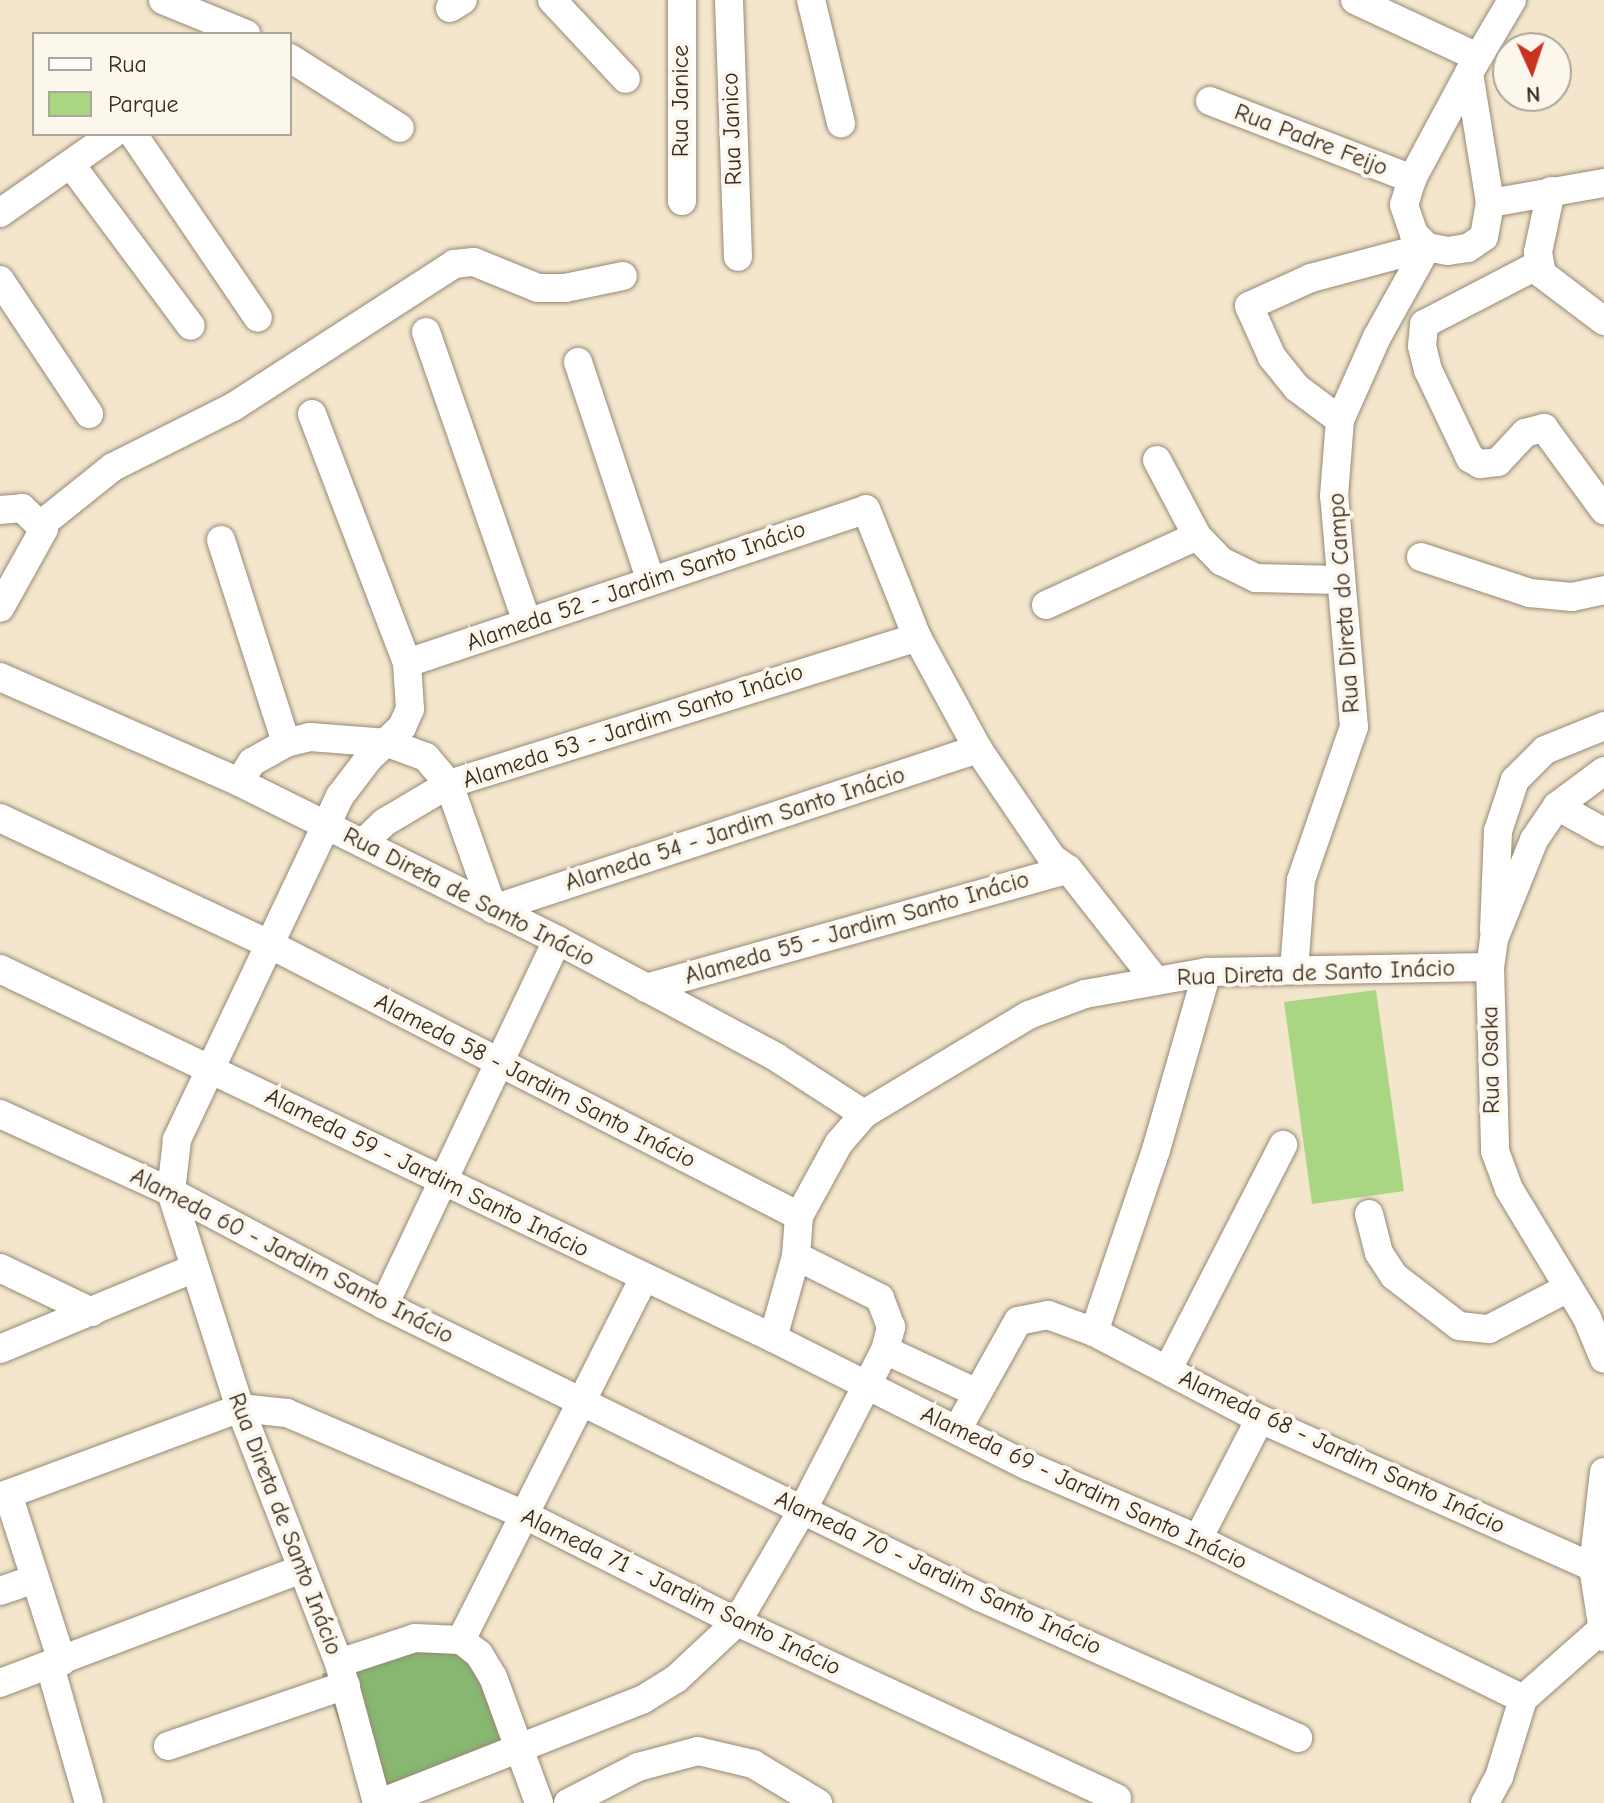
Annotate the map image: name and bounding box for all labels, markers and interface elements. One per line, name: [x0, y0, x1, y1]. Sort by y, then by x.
legend: [32, 32, 292, 136]
north arrow: [1492, 32, 1572, 112]
street label: Rua Janice: [667, 45, 695, 157]
text: Rua: [108, 50, 147, 78]
street label: Rua Janico: [716, 72, 748, 186]
text: N: [1525, 81, 1541, 107]
text: Parque: [108, 90, 179, 118]
street label: Rua Padre Feijo: [1230, 98, 1392, 182]
street label: Rua Direta do Campo: [1322, 492, 1366, 714]
street label: Alameda 52 - Jardim Santo Inácio: [463, 514, 809, 658]
street label: Alameda 53 - Jardim Santo Inácio: [459, 657, 807, 795]
street label: Alameda 54 - Jardim Santo Inácio: [561, 760, 909, 898]
street label: Rua Direta de Santo Inácio: [338, 821, 600, 973]
street label: Alameda 55 - Jardim Santo Inácio: [681, 865, 1033, 991]
street label: Rua Direta de Santo Inácio: [1176, 954, 1456, 992]
street label: Alameda 58 - Jardim Santo Inácio: [370, 987, 700, 1175]
street label: Rua Osaka: [1476, 1006, 1506, 1114]
street label: Alameda 59 - Jardim Santo Inácio: [260, 1082, 594, 1264]
street label: Alameda 60 - Jardim Santo Inácio: [126, 1162, 458, 1350]
street label: Alameda 68 - Jardim Santo Inácio: [1174, 1364, 1510, 1540]
street label: Rua Direta de Santo Inácio: [222, 1389, 348, 1659]
street label: Alameda 69 - Jardim Santo Inácio: [916, 1400, 1252, 1576]
street label: Alameda 70 - Jardim Santo Inácio: [770, 1485, 1106, 1661]
street label: Alameda 71 - Jardim Santo Inácio: [517, 1502, 845, 1682]

